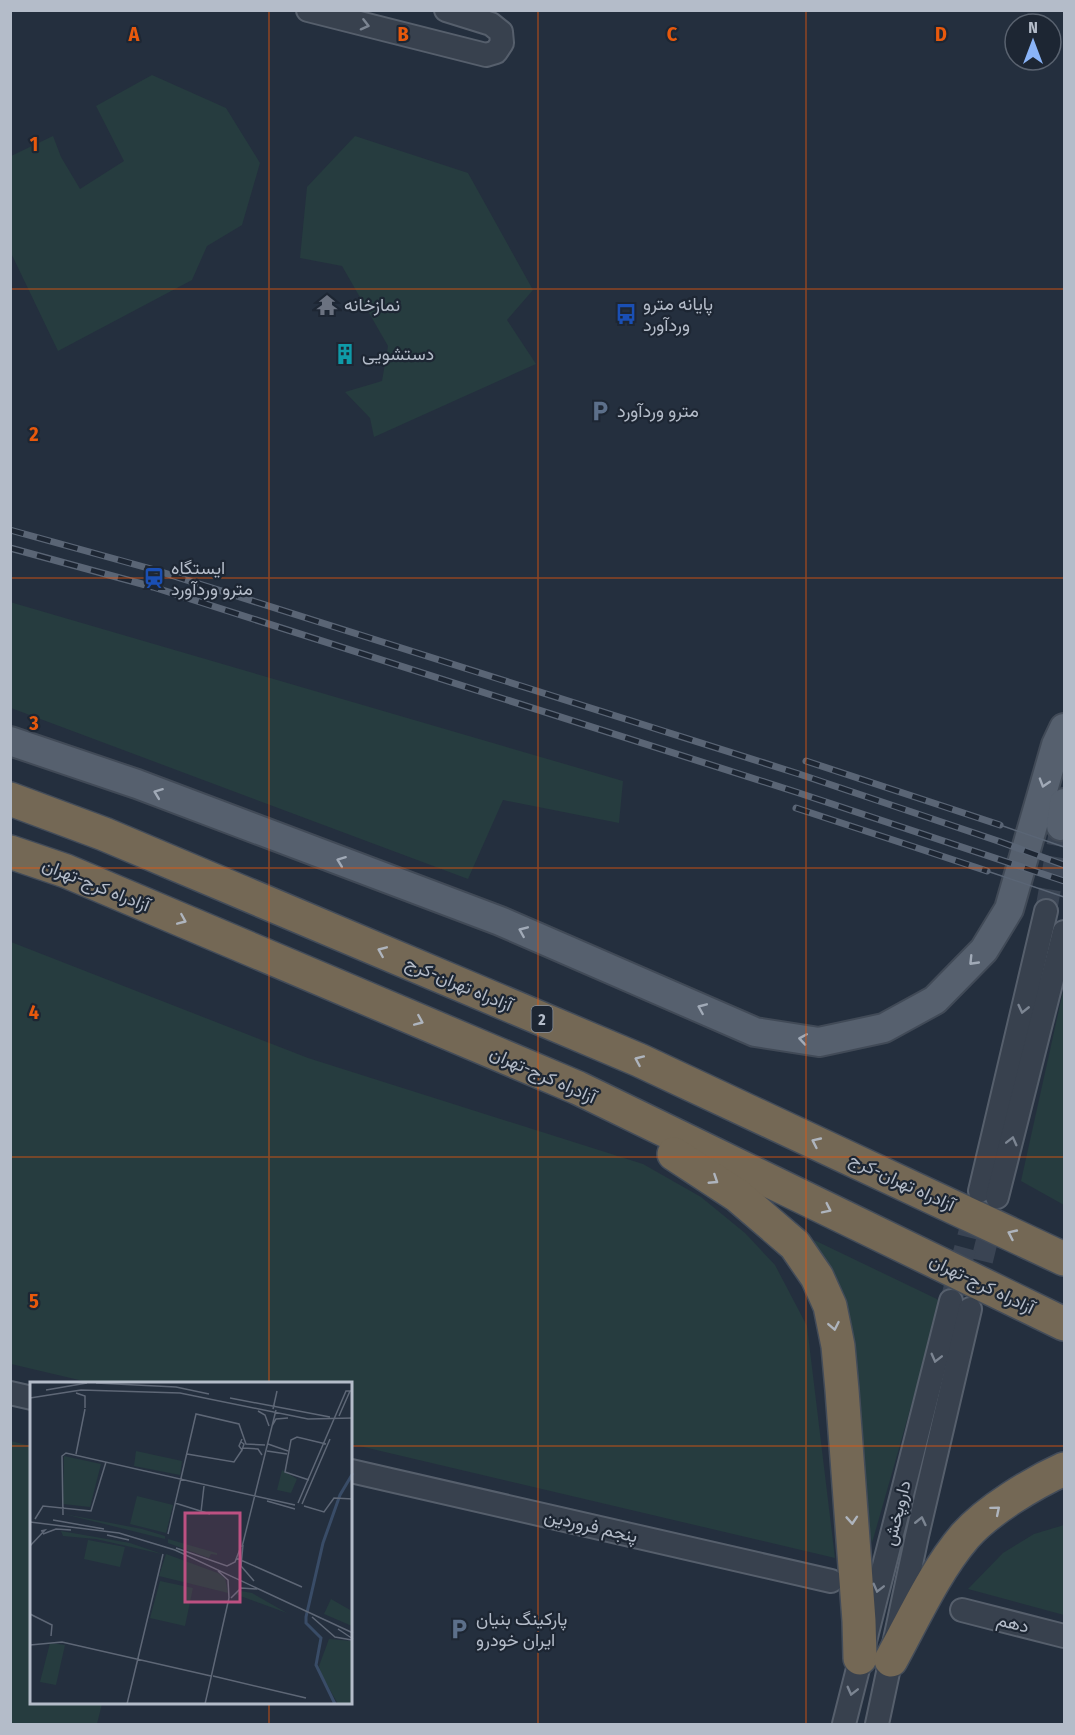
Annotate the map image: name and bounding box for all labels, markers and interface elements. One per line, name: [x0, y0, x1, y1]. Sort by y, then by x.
north arrow: [1003, 12, 1063, 72]
one-way arrow: [360, 18, 370, 31]
text: N: [1028, 18, 1038, 37]
text: A: [128, 22, 141, 46]
text: B: [397, 22, 409, 46]
text: C: [667, 22, 678, 46]
text: D: [935, 22, 947, 46]
text: 1: [30, 132, 38, 156]
temple icon: نمازخانه: [315, 293, 339, 317]
place label: پایانه مترو وردآورد: [643, 293, 713, 336]
place label: نمازخانه: [344, 294, 400, 316]
bus stop icon: پایانه مترو وردآورد: [614, 302, 638, 326]
building icon: دستشویی: [333, 342, 357, 366]
place label: دستشویی: [362, 343, 434, 365]
parking icon: مترو وردآورد: [588, 399, 612, 423]
place label: مترو وردآورد: [617, 400, 699, 422]
text: 2: [28, 422, 39, 446]
place label: ایستگاه مترو وردآورد: [171, 557, 253, 600]
station icon: ایستگاه مترو وردآورد: [142, 566, 166, 590]
text: 3: [28, 711, 39, 735]
one-way arrow: [1039, 777, 1051, 788]
one-way arrow: [153, 787, 164, 800]
street label: آزادراه کرج-تهران: [39, 853, 155, 918]
one-way arrow: [336, 856, 347, 868]
one-way arrow: [175, 913, 186, 925]
one-way arrow: [518, 926, 529, 938]
one-way arrow: [378, 947, 389, 959]
street label: آزادراه تهران-کرج: [402, 952, 517, 1018]
one-way arrow: [969, 954, 980, 965]
text: 4: [29, 1000, 39, 1024]
one-way arrow: [697, 1003, 708, 1015]
one-way arrow: [1017, 1004, 1030, 1014]
road number: 2: [532, 1006, 552, 1032]
one-way arrow: [413, 1014, 424, 1026]
one-way arrow: [798, 1034, 807, 1046]
street label: آزادراه کرج-تهران: [486, 1042, 601, 1110]
one-way arrow: [635, 1055, 646, 1067]
one-way arrow: [1004, 1136, 1017, 1146]
one-way arrow: [812, 1137, 823, 1149]
street label: آزادراه تهران-کرج: [845, 1148, 960, 1218]
one-way arrow: [707, 1173, 718, 1184]
one-way arrow: [821, 1201, 832, 1213]
one-way arrow: [1007, 1229, 1018, 1241]
street label: آزادراه کرج-تهران: [926, 1249, 1040, 1321]
text: 5: [29, 1289, 39, 1313]
one-way arrow: [827, 1320, 840, 1330]
one-way arrow: [931, 1353, 944, 1363]
inset map: [30, 1382, 352, 1705]
street label: داروپخش: [878, 1478, 917, 1548]
street label: پنجم فروردین: [542, 1505, 640, 1548]
one-way arrow: [989, 1507, 1000, 1518]
one-way arrow: [845, 1515, 858, 1524]
one-way arrow: [914, 1516, 927, 1526]
one-way arrow: [873, 1582, 885, 1592]
place label: پارکینگ بنیان ایران خودرو: [476, 1608, 567, 1651]
street label: دهم: [994, 1608, 1031, 1639]
parking icon: پارکینگ بنیان ایران خودرو: [447, 1617, 471, 1641]
one-way arrow: [847, 1686, 860, 1696]

